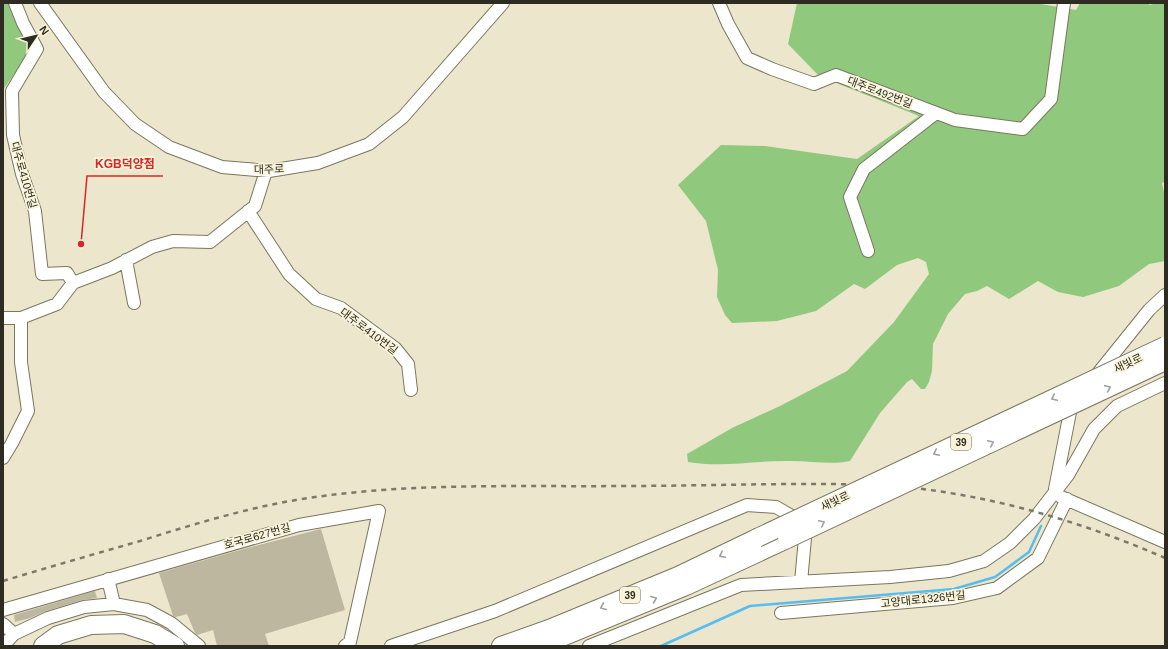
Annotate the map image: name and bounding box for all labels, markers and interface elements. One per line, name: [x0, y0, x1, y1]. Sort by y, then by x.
north arrow: [16, 16, 56, 56]
text: N: [37, 24, 51, 37]
street label: 대주로492번길: [846, 74, 914, 110]
street label: 대주로410번길: [9, 140, 39, 210]
callout: KGB덕양점: [87, 152, 163, 176]
text: KGB덕양점: [95, 157, 155, 171]
street label: 대주로: [254, 162, 284, 176]
street label: 대주로410번길: [338, 305, 400, 357]
street label: 새빛로: [1112, 351, 1144, 375]
one-way arrow: [1104, 385, 1111, 393]
one-way arrow: [1050, 393, 1058, 401]
road number: 39: [951, 434, 971, 450]
one-way arrow: [986, 440, 994, 448]
one-way arrow: [933, 448, 940, 456]
street label: 새빛로: [819, 489, 851, 513]
one-way arrow: [818, 520, 826, 528]
street label: 호국로627번길: [222, 521, 292, 551]
one-way arrow: [718, 550, 726, 557]
road number: 39: [620, 587, 640, 603]
street label: 고양대로1326번길: [880, 589, 966, 609]
one-way arrow: [649, 596, 657, 604]
one-way arrow: [599, 602, 607, 610]

